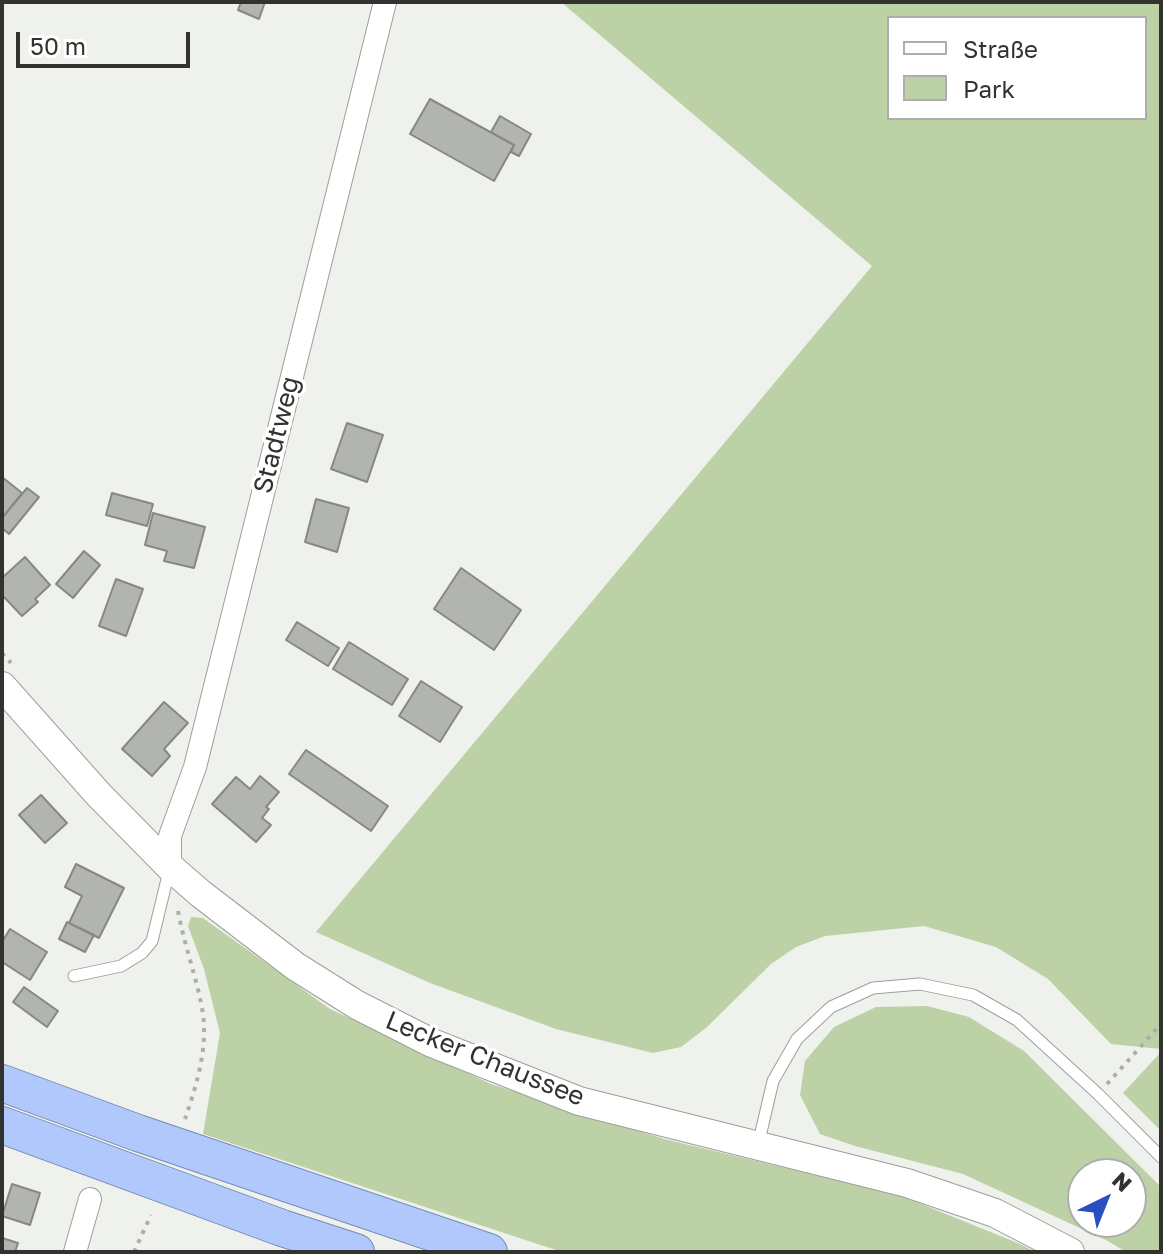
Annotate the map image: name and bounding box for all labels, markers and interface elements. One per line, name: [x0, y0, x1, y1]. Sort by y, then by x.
scale bar: [20, 16, 194, 66]
legend: [887, 16, 1147, 120]
text: 50 m: [30, 31, 86, 60]
text: Straße: [963, 34, 1038, 63]
text: Park: [963, 74, 1015, 103]
street label: Stadtweg: [247, 373, 307, 497]
street label: Lecker Chaussee: [381, 1005, 589, 1113]
north arrow: [1067, 1158, 1147, 1238]
text: N: [1107, 1166, 1138, 1197]

